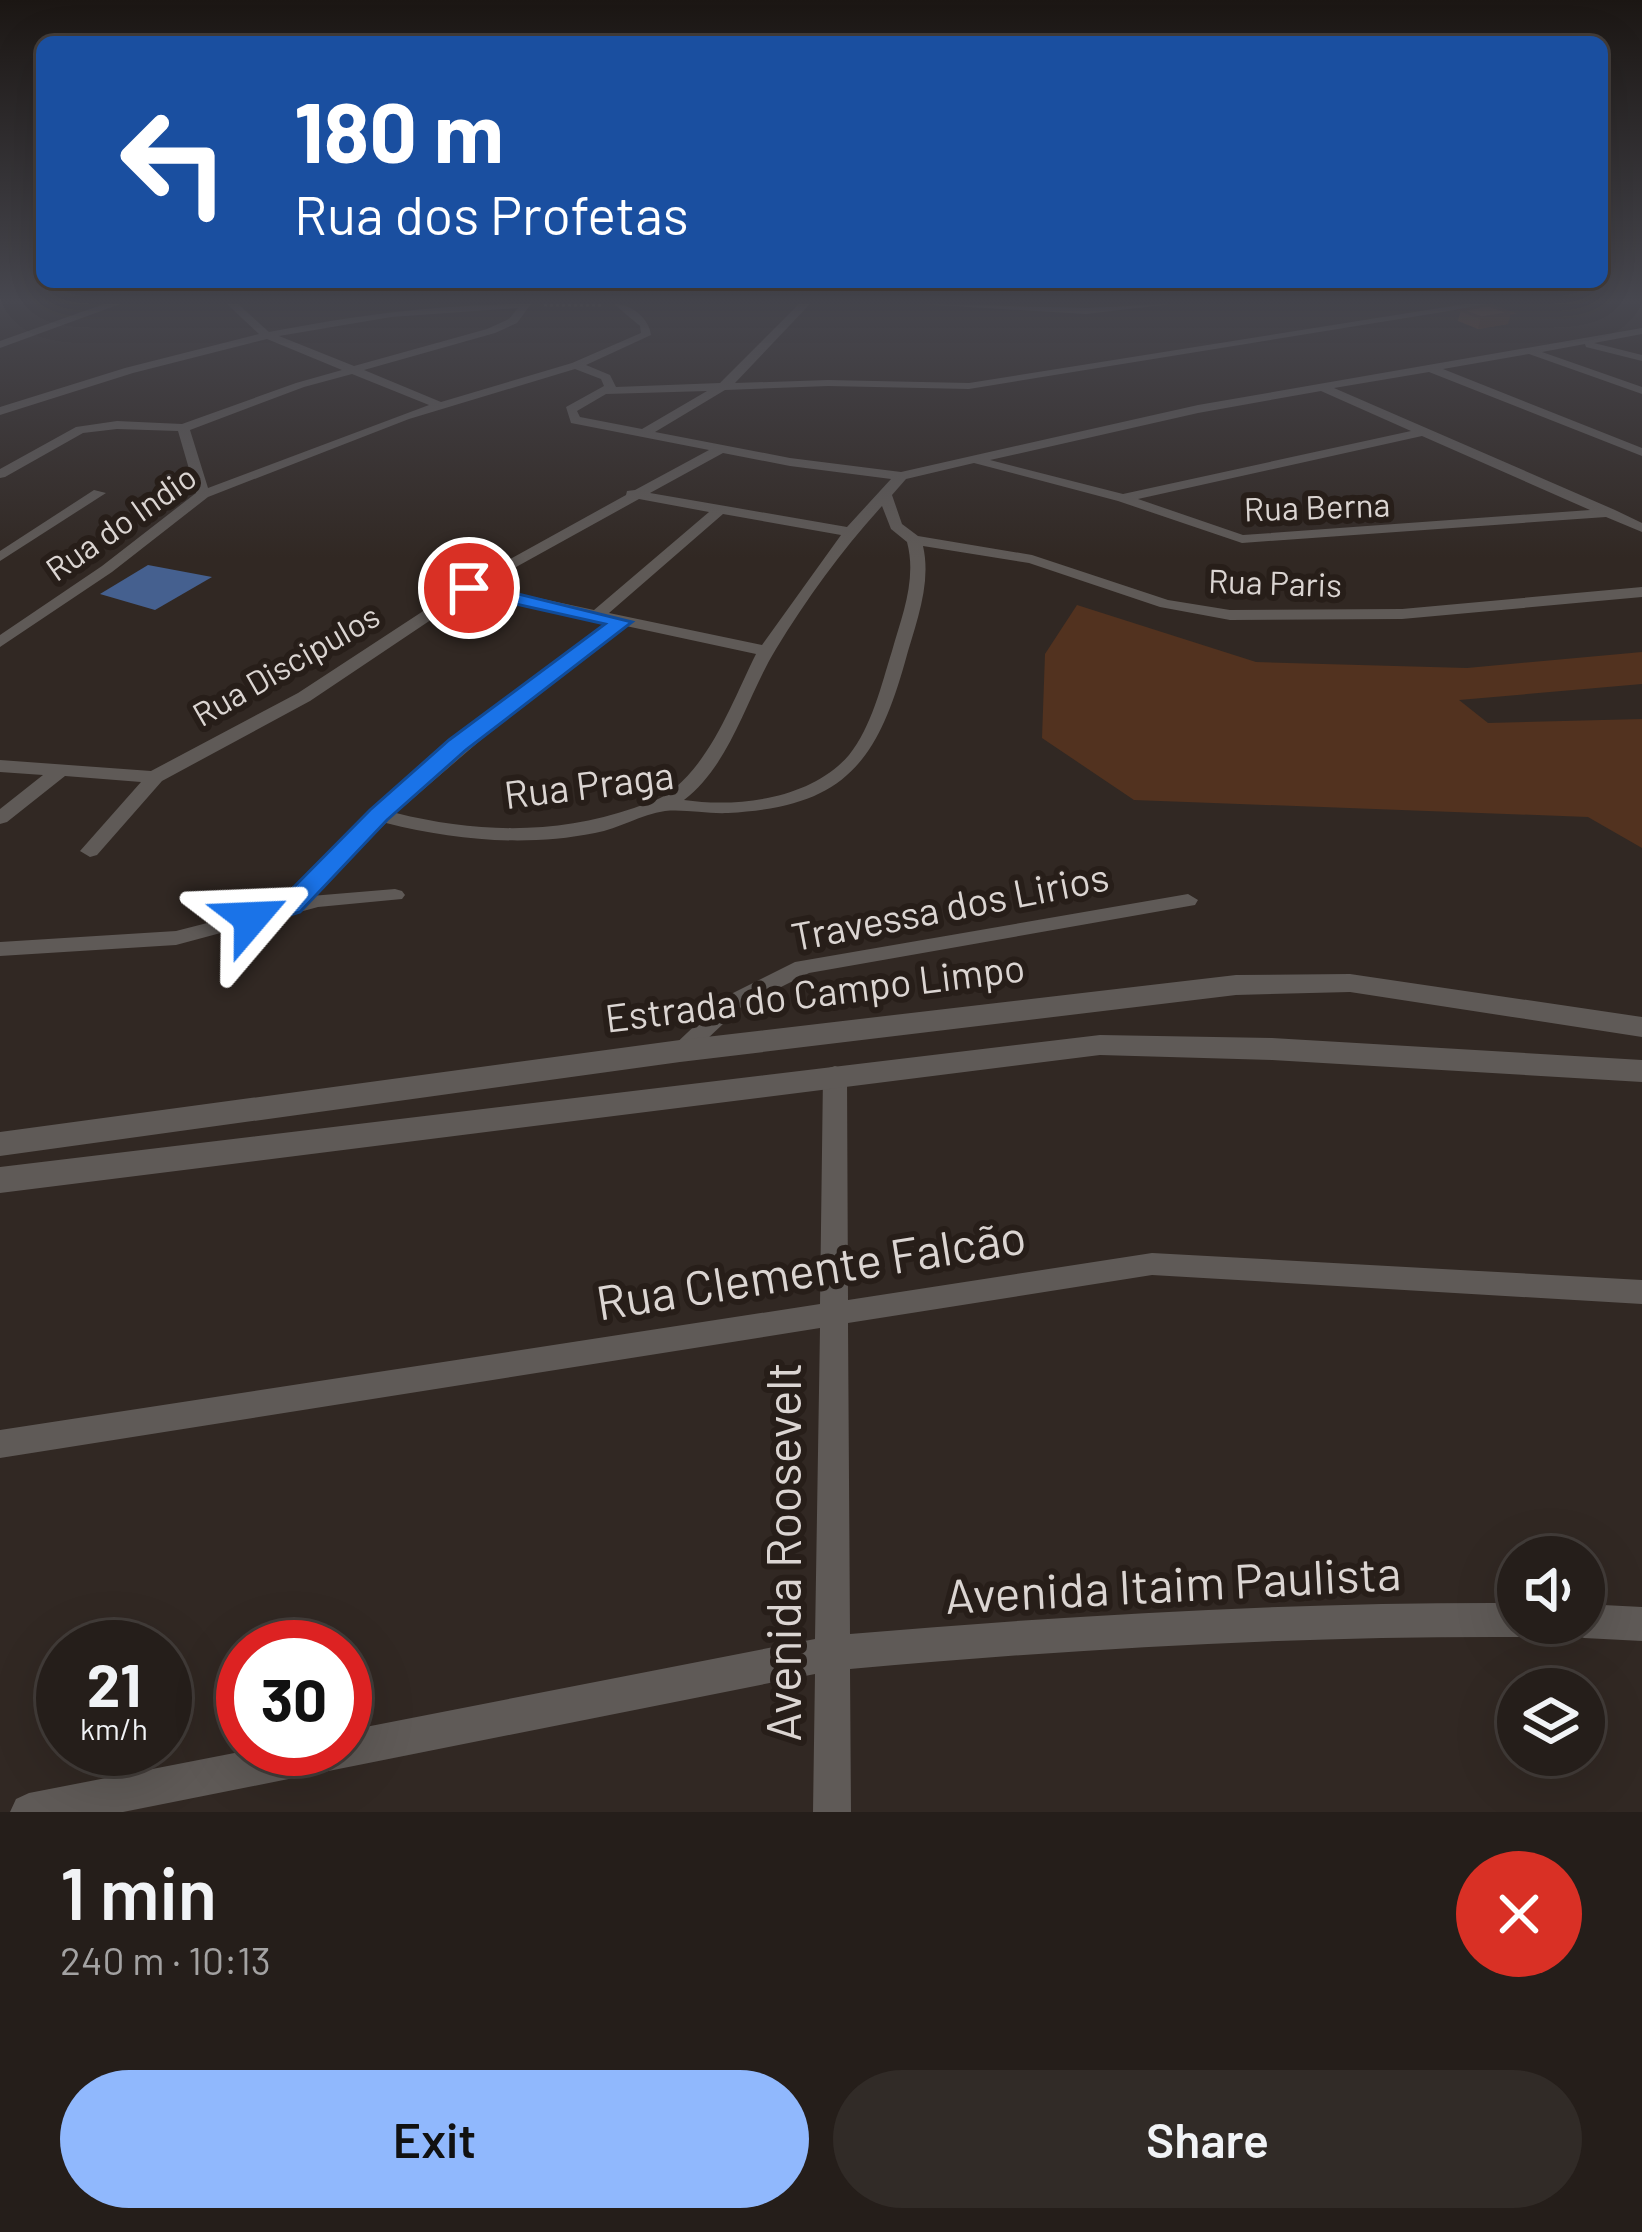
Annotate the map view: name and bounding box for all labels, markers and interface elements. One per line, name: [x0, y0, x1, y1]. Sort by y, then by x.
text: 180 m: [294, 79, 504, 180]
icon: left: [96, 84, 252, 240]
text: Rua dos Profetas: [294, 181, 689, 246]
street label: Rua do Indio: [37, 456, 203, 589]
street label: Rua Berna: [1243, 483, 1391, 529]
pin: [418, 537, 520, 639]
icon: arrive: [436, 555, 502, 621]
street label: Rua Paris: [1207, 560, 1343, 604]
street label: Rua Discipulos: [185, 595, 386, 734]
street label: Rua Praga: [501, 750, 676, 817]
street label: Travessa dos Lirios: [787, 852, 1112, 959]
position arrow: [188, 855, 314, 981]
street label: Estrada do Campo Limpo: [602, 942, 1027, 1041]
street label: Rua Clemente Falcão: [592, 1205, 1030, 1331]
street label: Avenida Roosevelt: [753, 1362, 811, 1742]
map controls: [1497, 1536, 1605, 1776]
button: sound: [1497, 1536, 1605, 1644]
street label: Avenida Itaim Paulista: [943, 1542, 1402, 1624]
speed limit sign: 30: [216, 1620, 372, 1776]
text: 21: [87, 1647, 141, 1719]
button: layers: [1497, 1668, 1605, 1776]
text: km/h: [80, 1710, 148, 1746]
text: 1 min: [60, 1848, 217, 1934]
button: close: [1456, 1851, 1582, 1977]
text: 240 m · 10:13: [60, 1936, 271, 1983]
button: Exit: [60, 2070, 809, 2208]
button: Share: [833, 2070, 1582, 2208]

